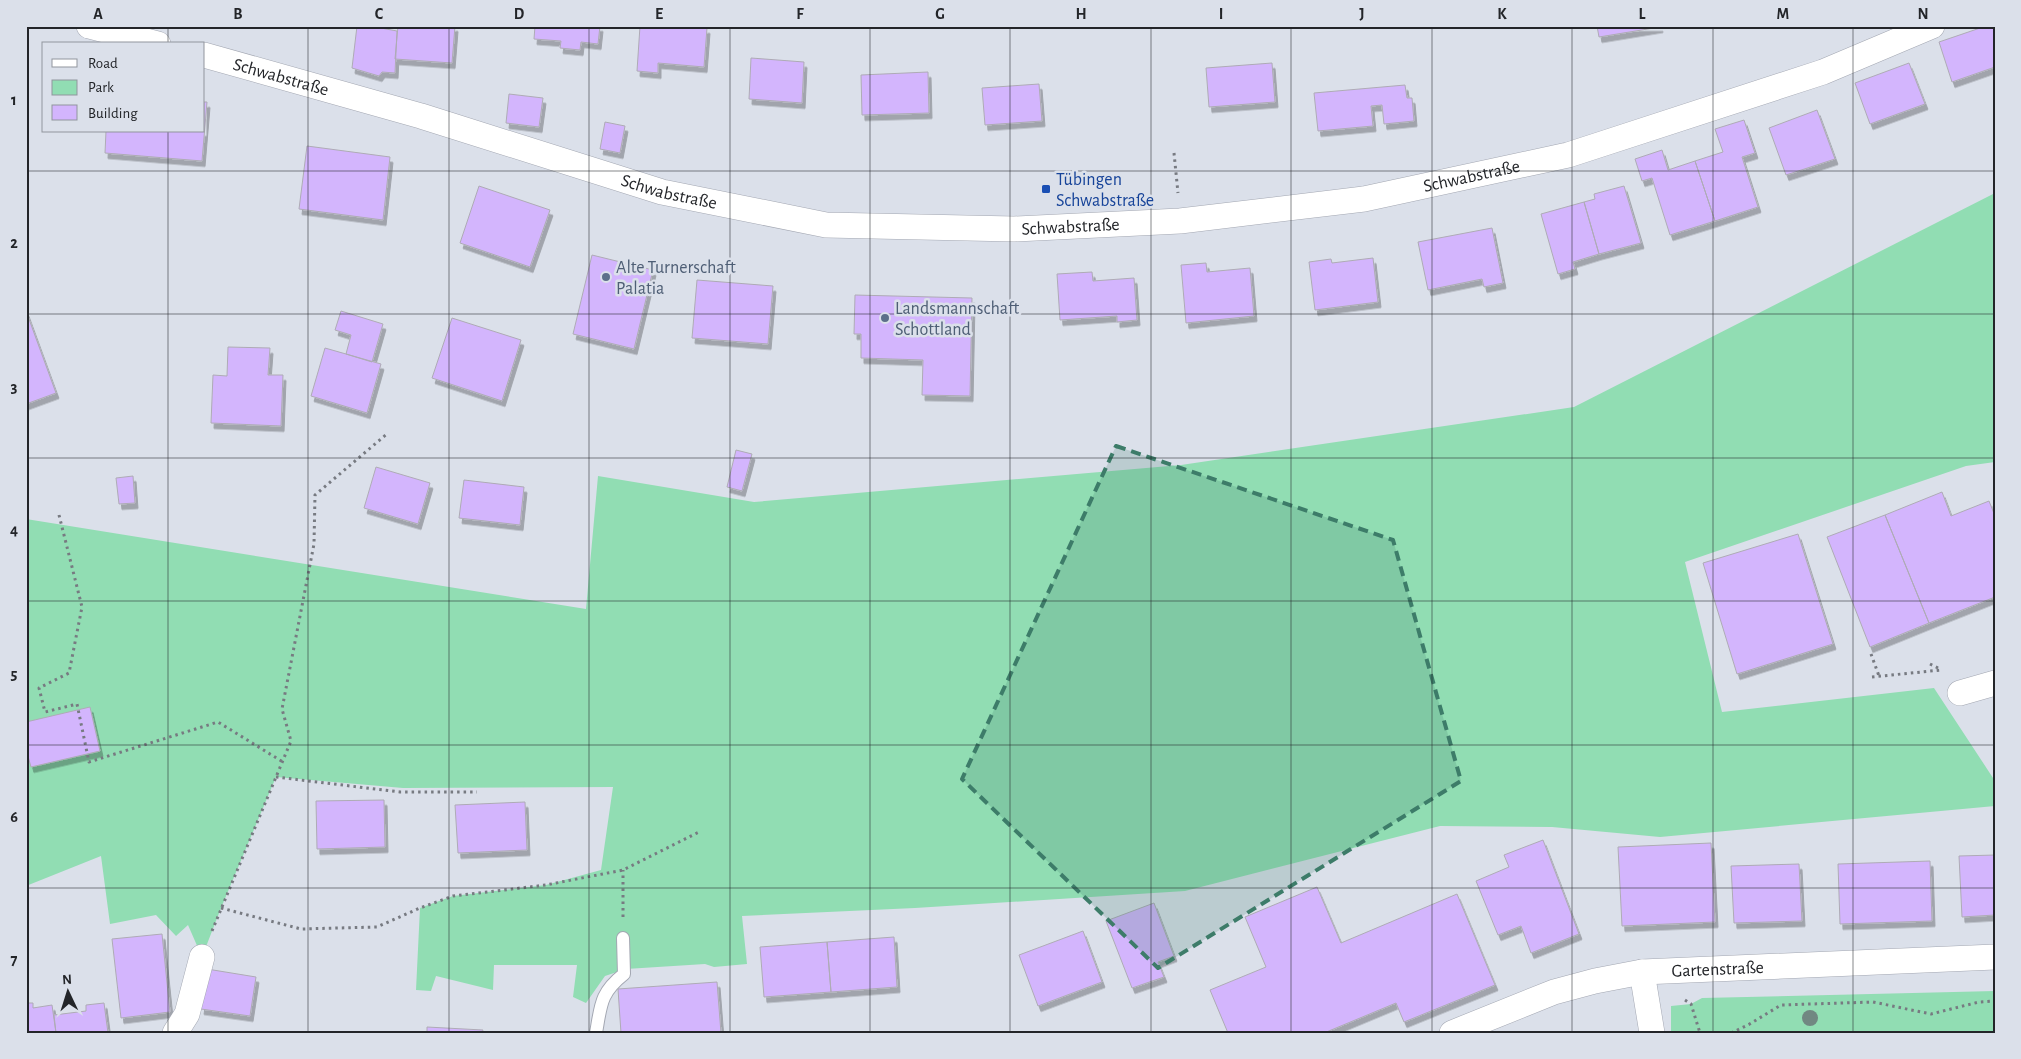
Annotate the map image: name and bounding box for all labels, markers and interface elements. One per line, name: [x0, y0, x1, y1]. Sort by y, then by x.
text: A: [93, 6, 103, 22]
text: B: [233, 6, 243, 22]
text: C: [375, 6, 384, 22]
text: D: [514, 6, 525, 22]
text: E: [655, 6, 663, 22]
text: F: [796, 6, 804, 22]
text: G: [935, 6, 945, 22]
text: H: [1075, 6, 1087, 22]
text: I: [1219, 6, 1223, 22]
text: J: [1359, 6, 1365, 22]
text: K: [1497, 6, 1507, 22]
text: L: [1639, 6, 1646, 22]
text: M: [1777, 6, 1789, 22]
text: N: [1917, 6, 1929, 22]
legend: [42, 42, 205, 132]
text: Road: [88, 56, 118, 71]
street label: Schwabstraße: [231, 56, 330, 100]
text: Park: [88, 80, 114, 95]
text: 1: [11, 92, 17, 108]
text: Building: [88, 106, 138, 121]
street label: Schwabstraße: [1422, 158, 1522, 196]
place label: Tübingen Schwabstraße: [1056, 171, 1154, 210]
street label: Schwabstraße: [619, 172, 718, 213]
marker: Tübingen Schwabstraße: [1040, 183, 1052, 195]
street label: Schwabstraße: [1021, 216, 1120, 239]
text: 2: [10, 235, 18, 251]
place label: Alte Turnerschaft Palatia: [616, 259, 736, 298]
marker: Alte Turnerschaft Palatia: [600, 271, 612, 283]
place label: Landsmannschaft Schottland: [895, 300, 1020, 339]
marker: Landsmannschaft Schottland: [879, 312, 891, 324]
text: 3: [11, 379, 18, 395]
text: 4: [10, 522, 18, 538]
text: 5: [11, 666, 18, 682]
text: 6: [10, 809, 18, 825]
text: 7: [11, 952, 18, 968]
street label: Gartenstraße: [1671, 959, 1764, 981]
north arrow: [42, 966, 92, 1016]
text: N: [62, 973, 73, 987]

